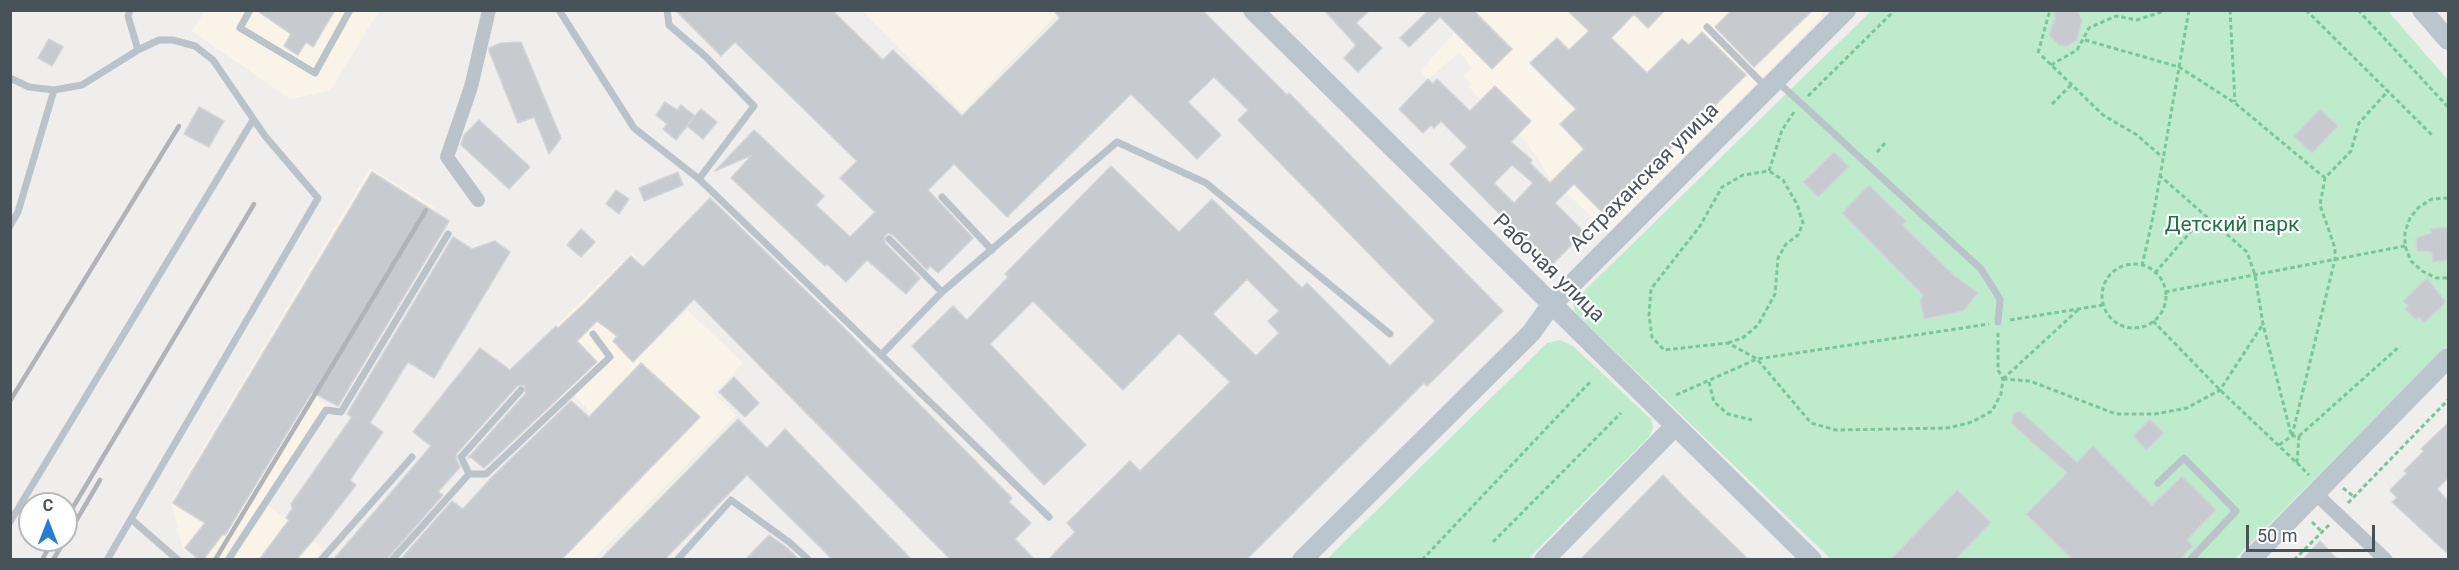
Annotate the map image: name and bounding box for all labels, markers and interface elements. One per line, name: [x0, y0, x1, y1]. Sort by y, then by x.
street label: Астраханская улица: [1565, 98, 1725, 258]
street label: Рабочая улица: [1487, 209, 1609, 329]
park label: Детский парк: [2165, 213, 2299, 239]
north arrow: [18, 492, 78, 552]
text: С: [43, 496, 53, 515]
scale bar: [2249, 513, 2378, 551]
text: 50 m: [2257, 525, 2297, 546]

